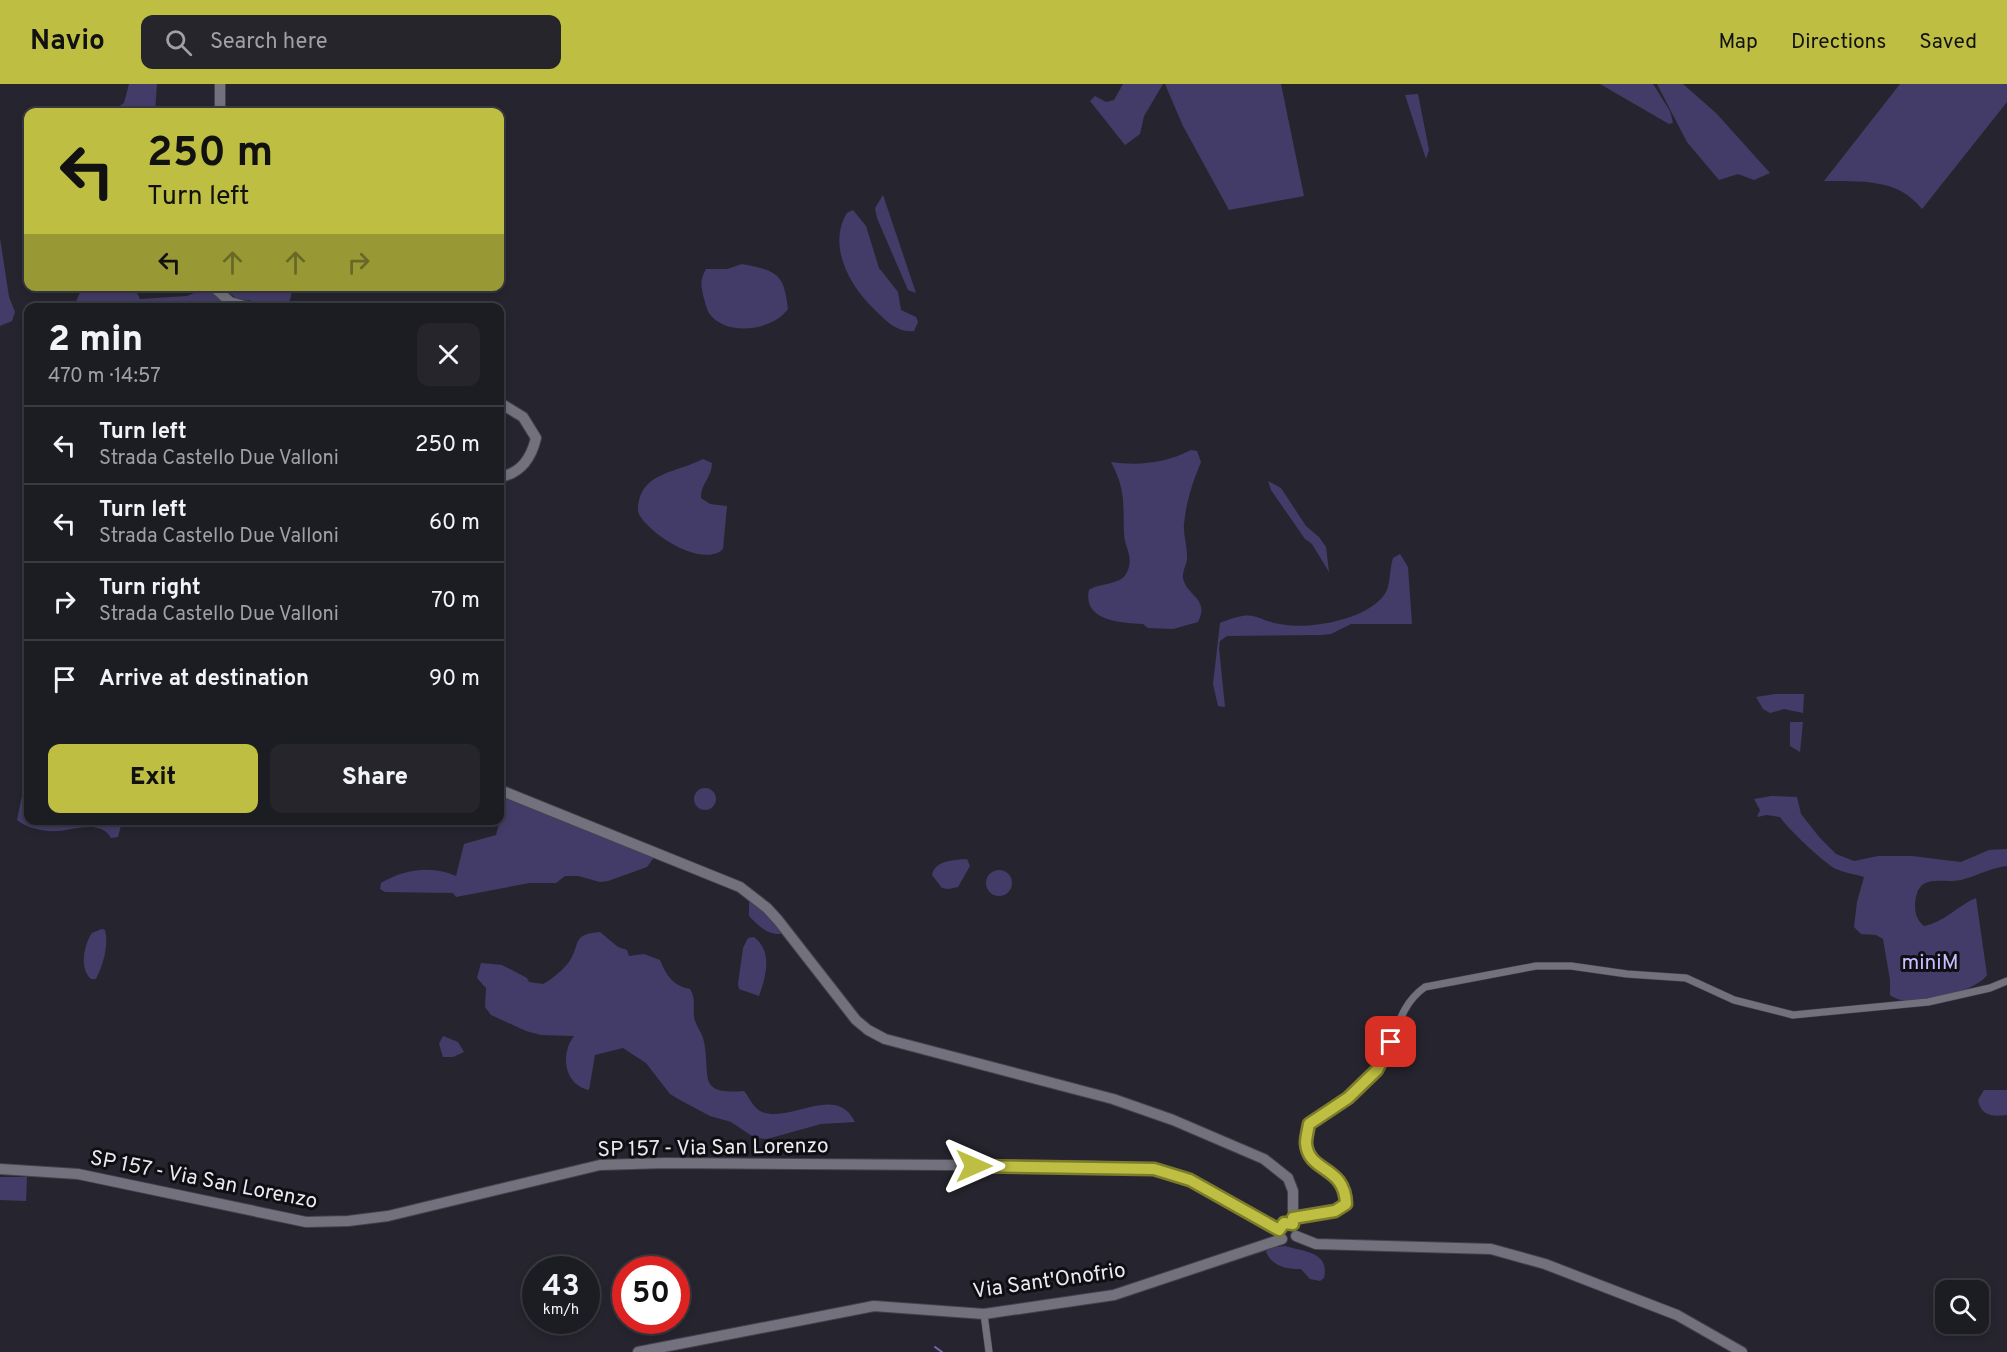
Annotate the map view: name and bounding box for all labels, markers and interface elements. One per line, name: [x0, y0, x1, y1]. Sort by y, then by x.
search box: [141, 15, 561, 69]
text: Navio: [30, 24, 105, 60]
icon: search: [162, 26, 195, 59]
text: Search here: [210, 29, 327, 56]
text: Map: [1718, 29, 1758, 56]
text: Directions: [1791, 29, 1886, 56]
text: Saved: [1919, 29, 1977, 56]
text: 250 m: [147, 128, 273, 181]
icon: left: [48, 132, 126, 210]
text: Turn left: [147, 180, 249, 214]
icon: left: [153, 246, 186, 279]
icon: ahead: [216, 246, 249, 279]
icon: ahead: [279, 246, 312, 279]
icon: right: [342, 246, 375, 279]
text: 2 min: [48, 318, 143, 364]
button: close: [417, 323, 480, 386]
text: 470 m · 14:57: [48, 364, 161, 390]
text: Turn left: [99, 419, 187, 446]
icon: left: [48, 429, 81, 462]
text: 250 m: [415, 432, 480, 459]
text: Strada Castello Due Valloni: [99, 446, 339, 472]
text: Turn left: [99, 497, 187, 524]
icon: left: [48, 507, 81, 540]
text: 60 m: [429, 510, 480, 537]
text: Strada Castello Due Valloni: [99, 524, 339, 550]
text: Turn right: [99, 575, 201, 602]
icon: right: [48, 585, 81, 618]
text: 70 m: [431, 588, 480, 615]
text: Strada Castello Due Valloni: [99, 602, 339, 628]
icon: arrive: [48, 663, 81, 696]
text: Arrive at destination: [99, 666, 309, 693]
text: 90 m: [429, 666, 480, 693]
button: Exit: [48, 744, 258, 813]
button: Share: [270, 744, 480, 813]
park label: miniM: [1901, 950, 1959, 977]
pin: [1365, 1016, 1416, 1067]
icon: arrive: [1374, 1025, 1407, 1058]
street label: SP 157 - Via San Lorenzo: [597, 1133, 829, 1164]
position arrow: [942, 1134, 1006, 1198]
street label: SP 157 - Via San Lorenzo: [88, 1145, 320, 1216]
speed limit sign: 50: [612, 1256, 690, 1334]
street label: Via Sant'Onofrio: [971, 1257, 1127, 1306]
text: 43: [542, 1269, 580, 1306]
map controls: [1935, 1280, 1989, 1334]
button: search: [1935, 1280, 1989, 1334]
text: km/h: [543, 1301, 579, 1320]

